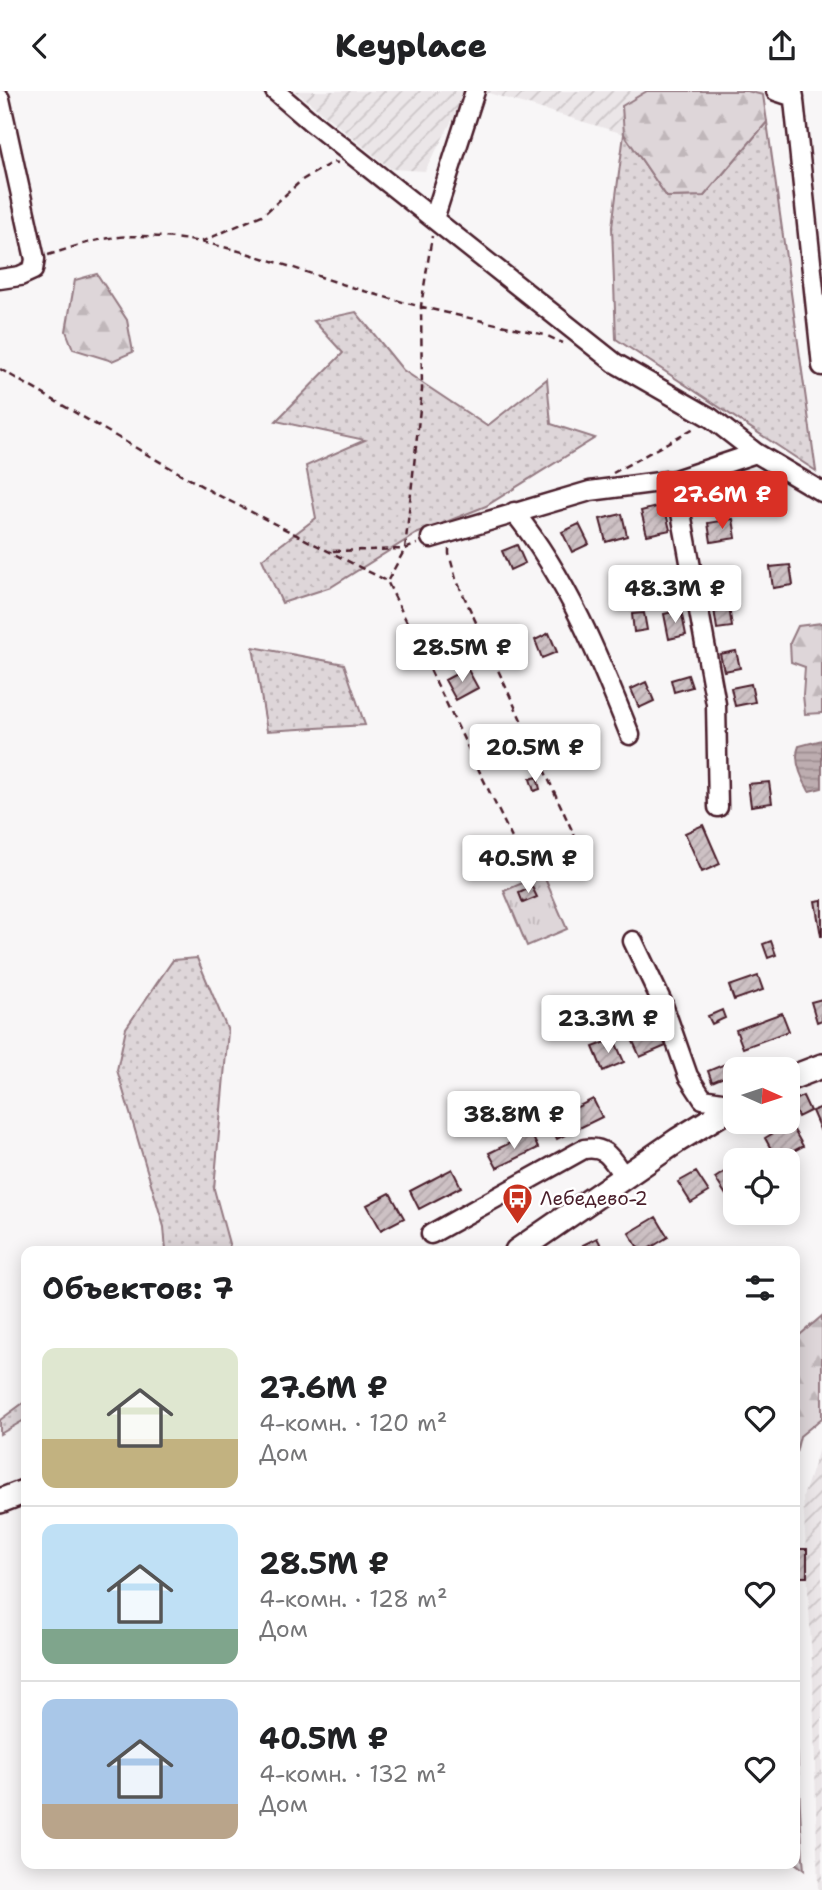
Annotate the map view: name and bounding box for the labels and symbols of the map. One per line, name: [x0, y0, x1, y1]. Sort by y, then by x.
pin: 27.6M ₽: [657, 471, 787, 531]
pin: 48.3M ₽: [610, 566, 740, 625]
pin: 28.5M ₽: [397, 625, 527, 684]
pin: 20.5M ₽: [470, 725, 600, 784]
pin: 40.5M ₽: [463, 835, 593, 895]
pin: 23.3M ₽: [543, 995, 673, 1055]
north arrow: [723, 1057, 800, 1134]
pin: 38.8M ₽: [449, 1091, 579, 1151]
bus stop icon: Лебедево-2: [500, 1181, 534, 1225]
place label: Лебедево-2: [540, 1186, 648, 1211]

